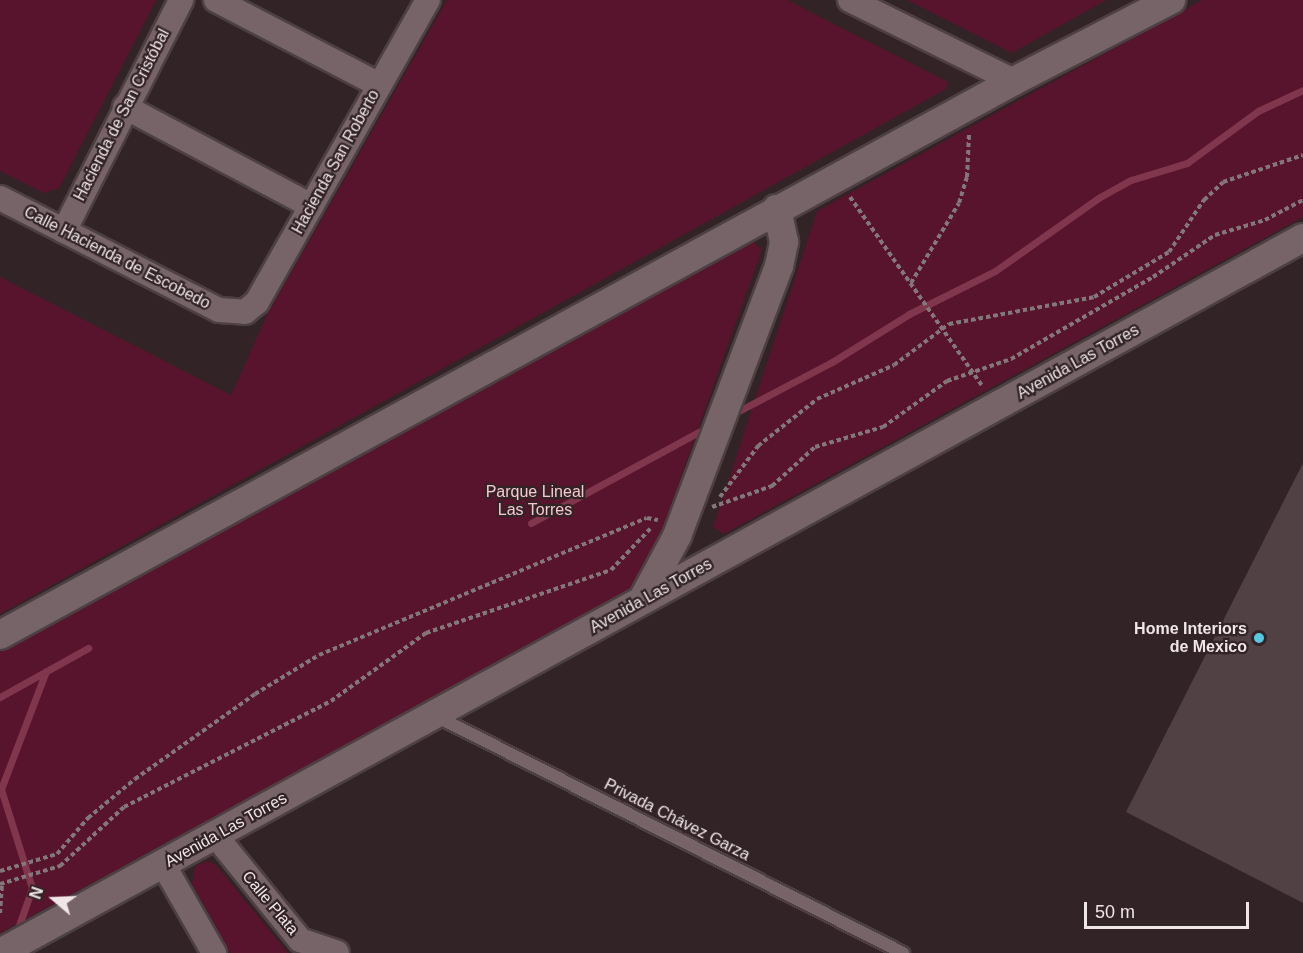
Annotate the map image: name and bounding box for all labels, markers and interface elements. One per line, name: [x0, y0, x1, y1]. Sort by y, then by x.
street label: Hacienda de San Cristóbal: [70, 26, 174, 204]
street label: Hacienda San Roberto: [288, 87, 384, 237]
street label: Calle Hacienda de Escobedo: [21, 203, 213, 313]
street label: Avenida Las Torres: [1014, 320, 1142, 404]
park label: Parque Lineal Las Torres: [486, 482, 584, 520]
street label: Avenida Las Torres: [587, 554, 715, 638]
place label: Home Interiors de Mexico: [1134, 619, 1247, 657]
marker: Home Interiors de Mexico: [1252, 631, 1266, 645]
street label: Privada Chávez Garza: [601, 775, 753, 865]
street label: Avenida Las Torres: [162, 788, 290, 872]
street label: Calle Plata: [238, 867, 302, 939]
north arrow: [24, 869, 84, 929]
text: N: [27, 885, 46, 901]
scale bar: [1087, 890, 1252, 928]
text: 50 m: [1095, 902, 1135, 922]

